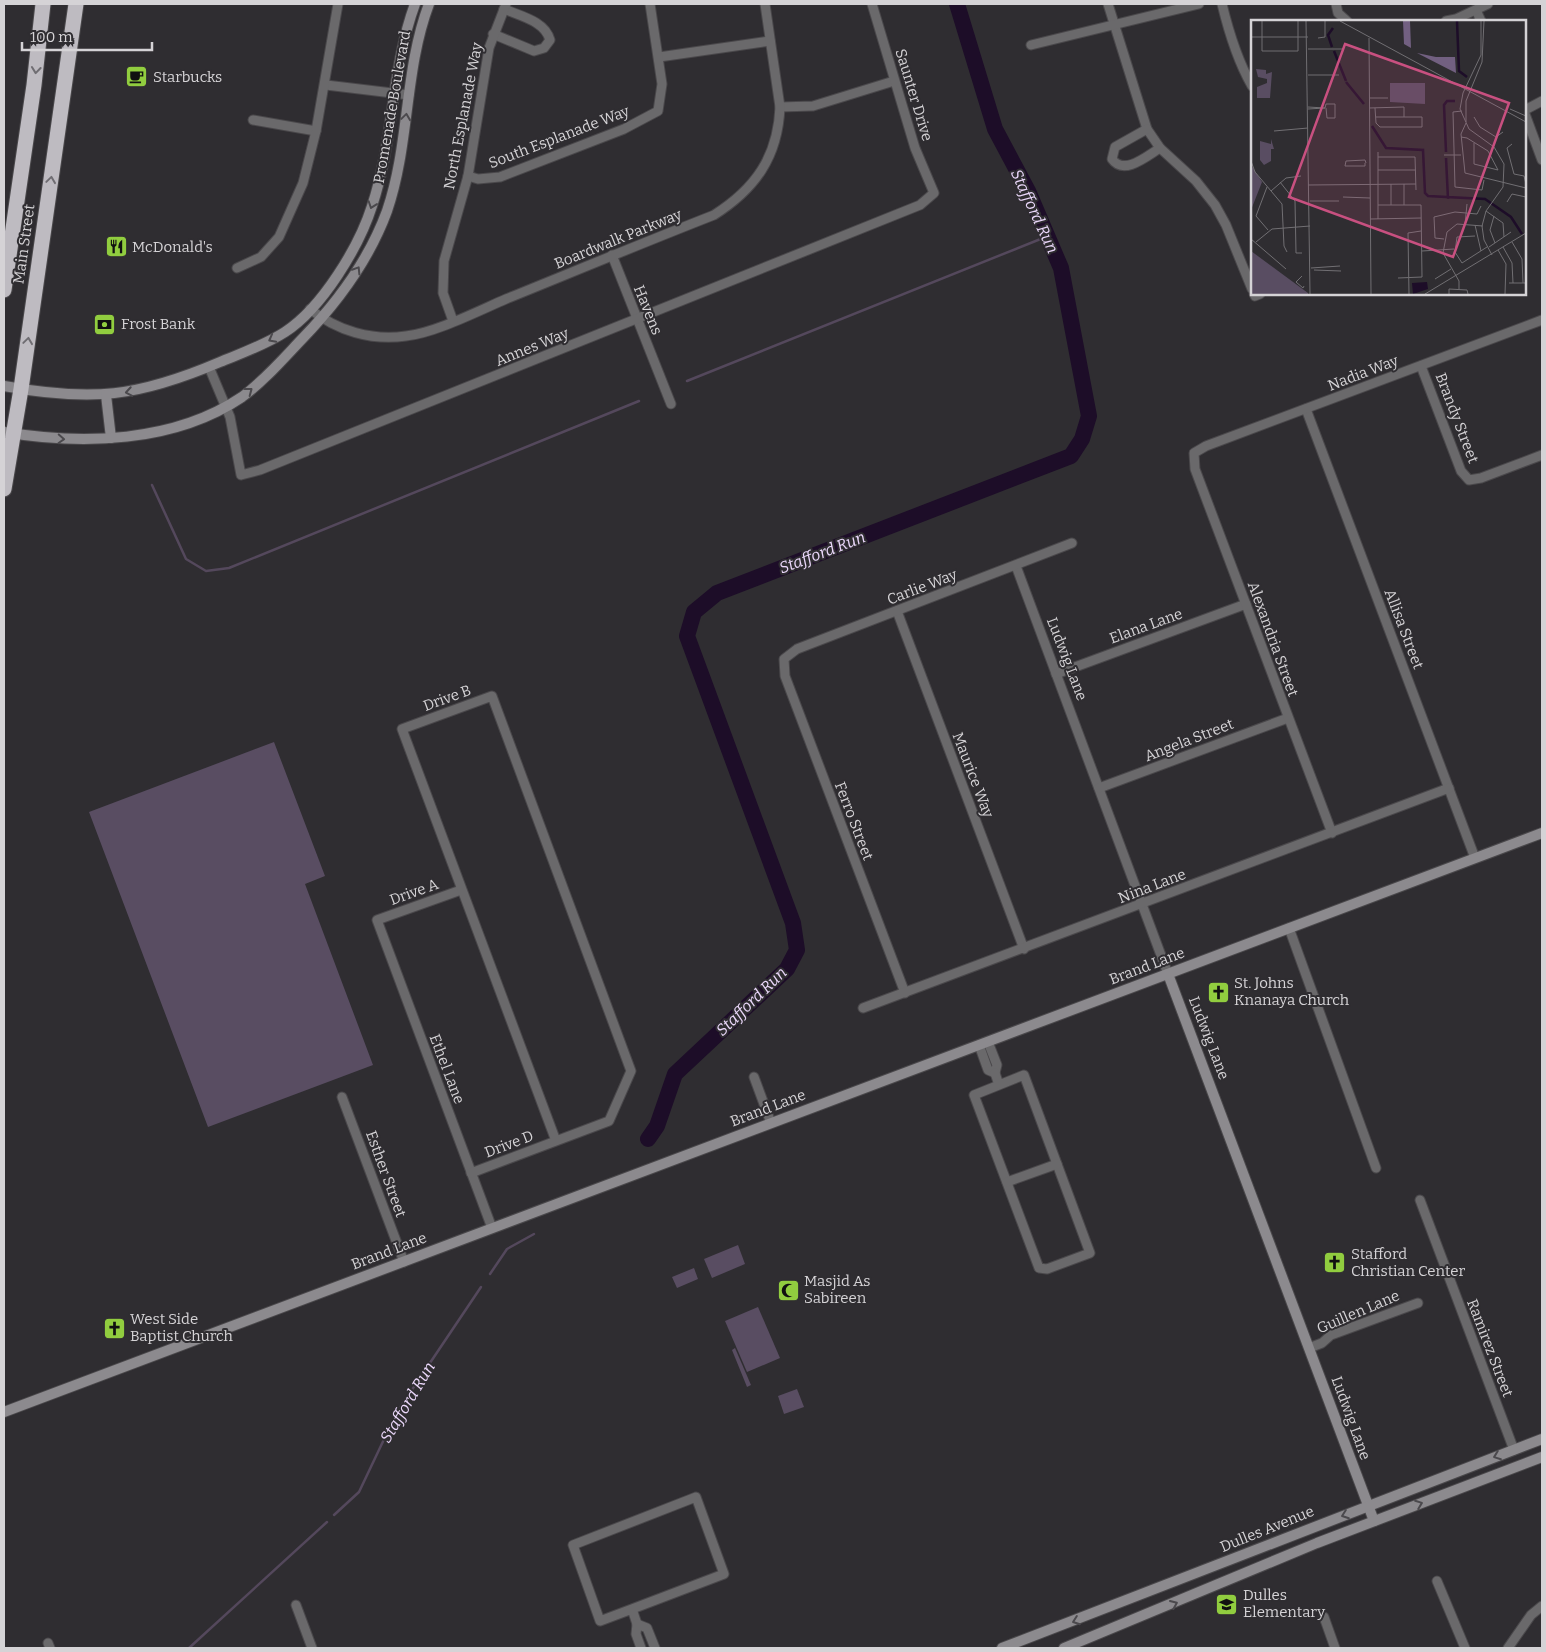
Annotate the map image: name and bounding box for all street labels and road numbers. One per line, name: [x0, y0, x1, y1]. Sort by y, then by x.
street label: Promenade Boulevard: [370, 29, 414, 185]
street label: North Esplanade Way: [440, 41, 486, 191]
street label: Saunter Drive: [891, 47, 937, 143]
street label: South Esplanade Way: [486, 102, 632, 172]
street label: Main Street: [9, 202, 39, 285]
street label: Boardwalk Parkway: [552, 205, 684, 273]
street label: Havens: [630, 283, 666, 337]
street label: Annes Way: [493, 324, 571, 370]
street label: Nadia Way: [1325, 351, 1401, 395]
street label: Brandy Street: [1432, 370, 1483, 466]
street label: Carlie Way: [884, 565, 960, 609]
street label: Alexandria Street: [1244, 579, 1302, 700]
street label: Allisa Street: [1380, 586, 1428, 672]
street label: Elana Lane: [1107, 604, 1185, 648]
street label: Ludwig Lane: [1043, 615, 1091, 703]
street label: Drive B: [421, 681, 473, 715]
street label: Angela Street: [1142, 715, 1237, 765]
street label: Maurice Way: [948, 730, 998, 820]
street label: Ferro Street: [831, 779, 877, 863]
street label: Nina Lane: [1116, 865, 1188, 907]
street label: Drive A: [387, 875, 441, 909]
street label: Brand Lane: [1107, 943, 1187, 989]
street label: Ludwig Lane: [1185, 994, 1233, 1082]
street label: Ethel Lane: [425, 1032, 469, 1106]
street label: Brand Lane: [728, 1085, 808, 1131]
street label: Drive D: [482, 1127, 536, 1161]
street label: Esther Street: [362, 1128, 410, 1220]
street label: Brand Lane: [349, 1228, 429, 1274]
street label: Guillen Lane: [1314, 1287, 1402, 1337]
street label: Ramirez Street: [1463, 1296, 1517, 1400]
street label: Ludwig Lane: [1328, 1374, 1374, 1462]
street label: Dulles Avenue: [1217, 1502, 1317, 1556]

